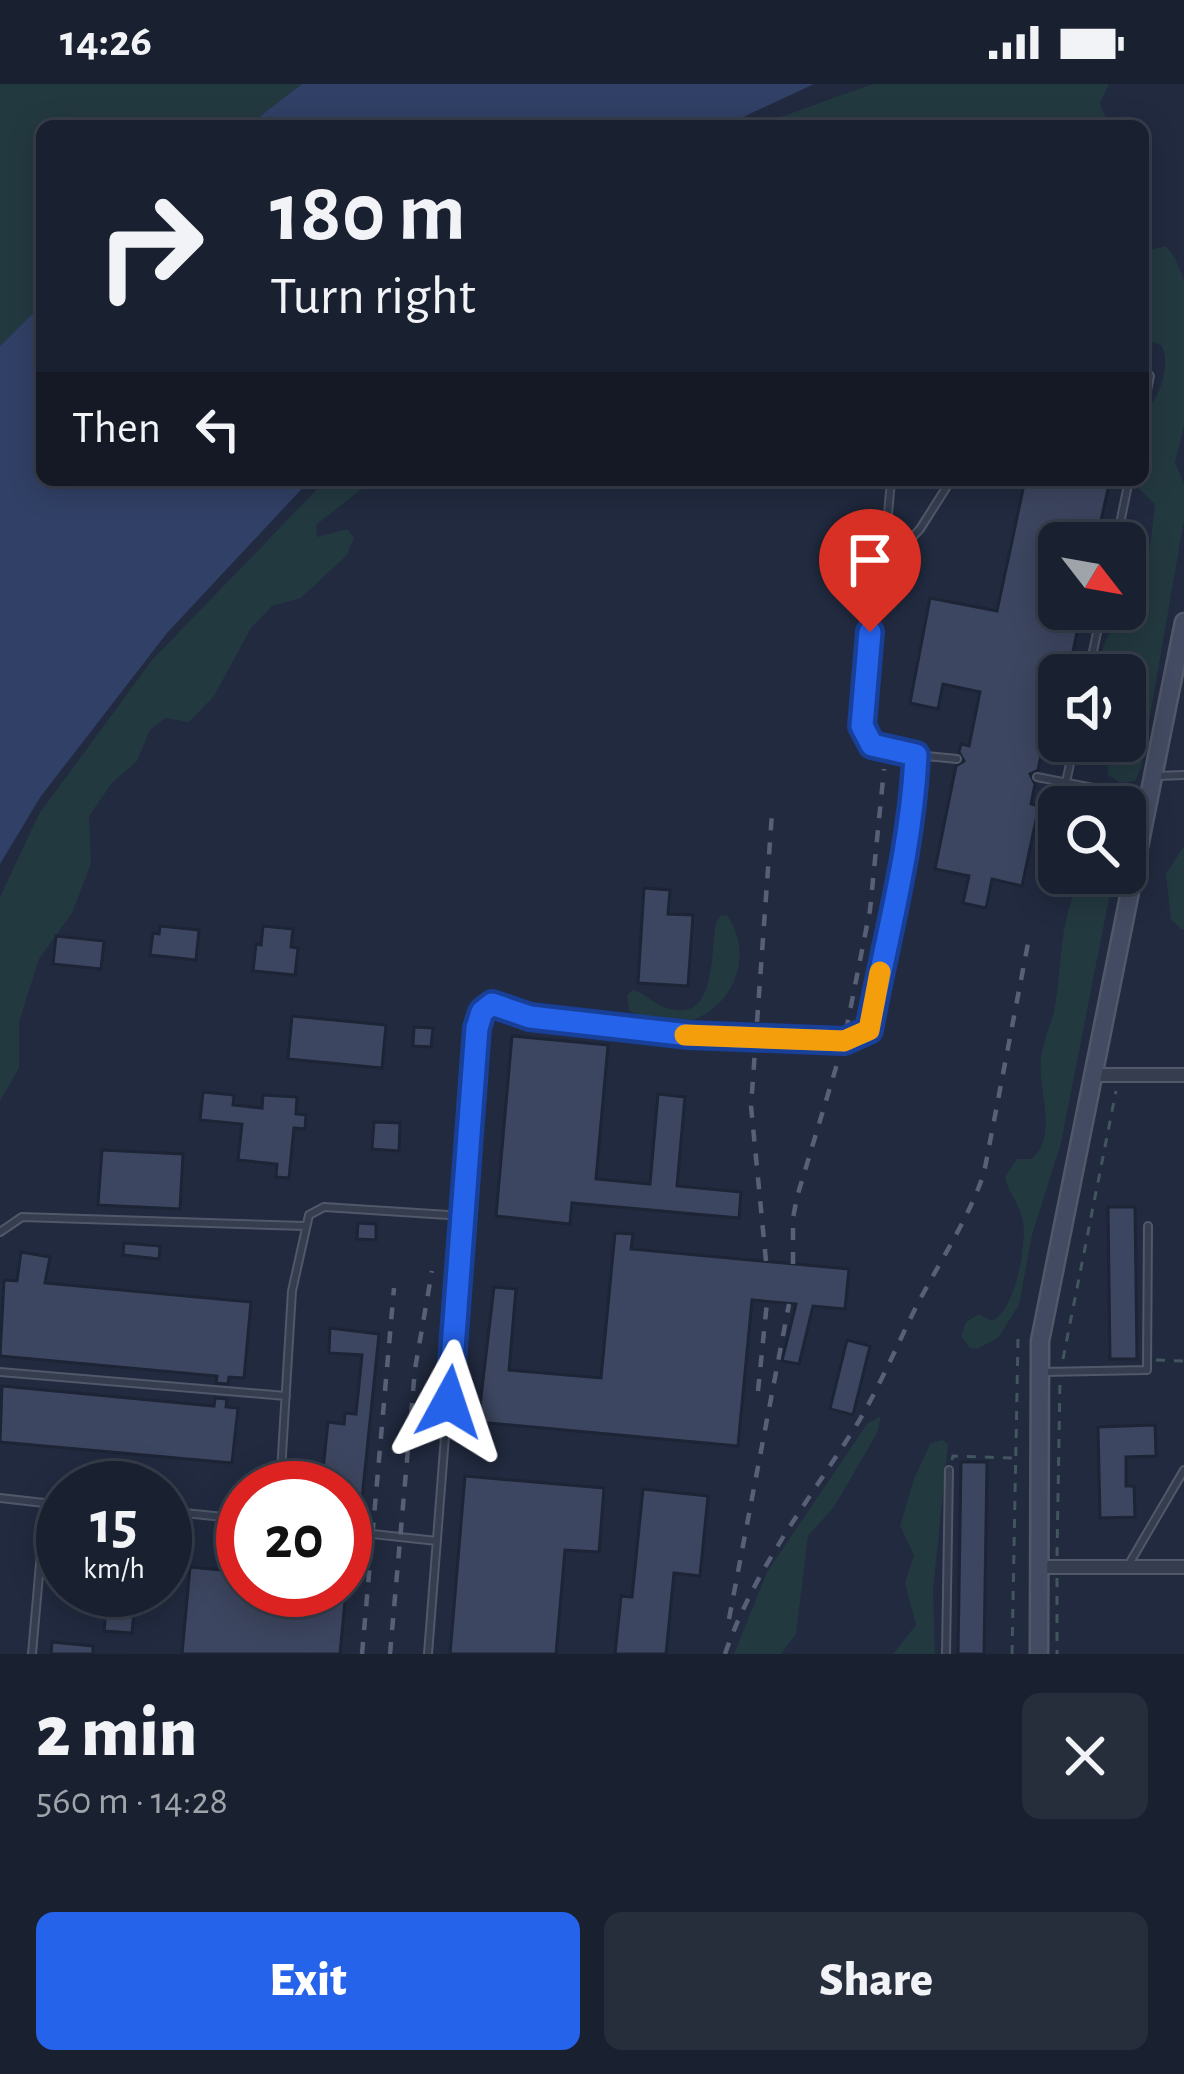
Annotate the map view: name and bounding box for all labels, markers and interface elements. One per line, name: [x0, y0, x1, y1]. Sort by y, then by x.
text: 14:26: [60, 19, 152, 64]
icon: right: [72, 168, 228, 324]
text: 180 m: [270, 172, 466, 256]
text: Turn right: [270, 270, 476, 324]
icon: left: [185, 396, 251, 462]
text: Then: [72, 406, 161, 451]
pin: [819, 509, 921, 632]
north arrow: [1038, 522, 1146, 630]
map controls: [1038, 522, 1146, 894]
icon: arrive: [837, 527, 903, 593]
button: sound: [1038, 654, 1146, 762]
button: search: [1038, 786, 1146, 894]
position arrow: [386, 1339, 512, 1465]
speed limit sign: 20: [216, 1461, 372, 1617]
text: 15: [90, 1494, 138, 1554]
text: km/h: [83, 1554, 145, 1584]
button: close: [1022, 1693, 1148, 1819]
text: 2 min: [36, 1697, 197, 1769]
text: 560 m · 14:28: [36, 1782, 228, 1821]
button: Exit: [36, 1912, 580, 2050]
button: Share: [604, 1912, 1148, 2050]

